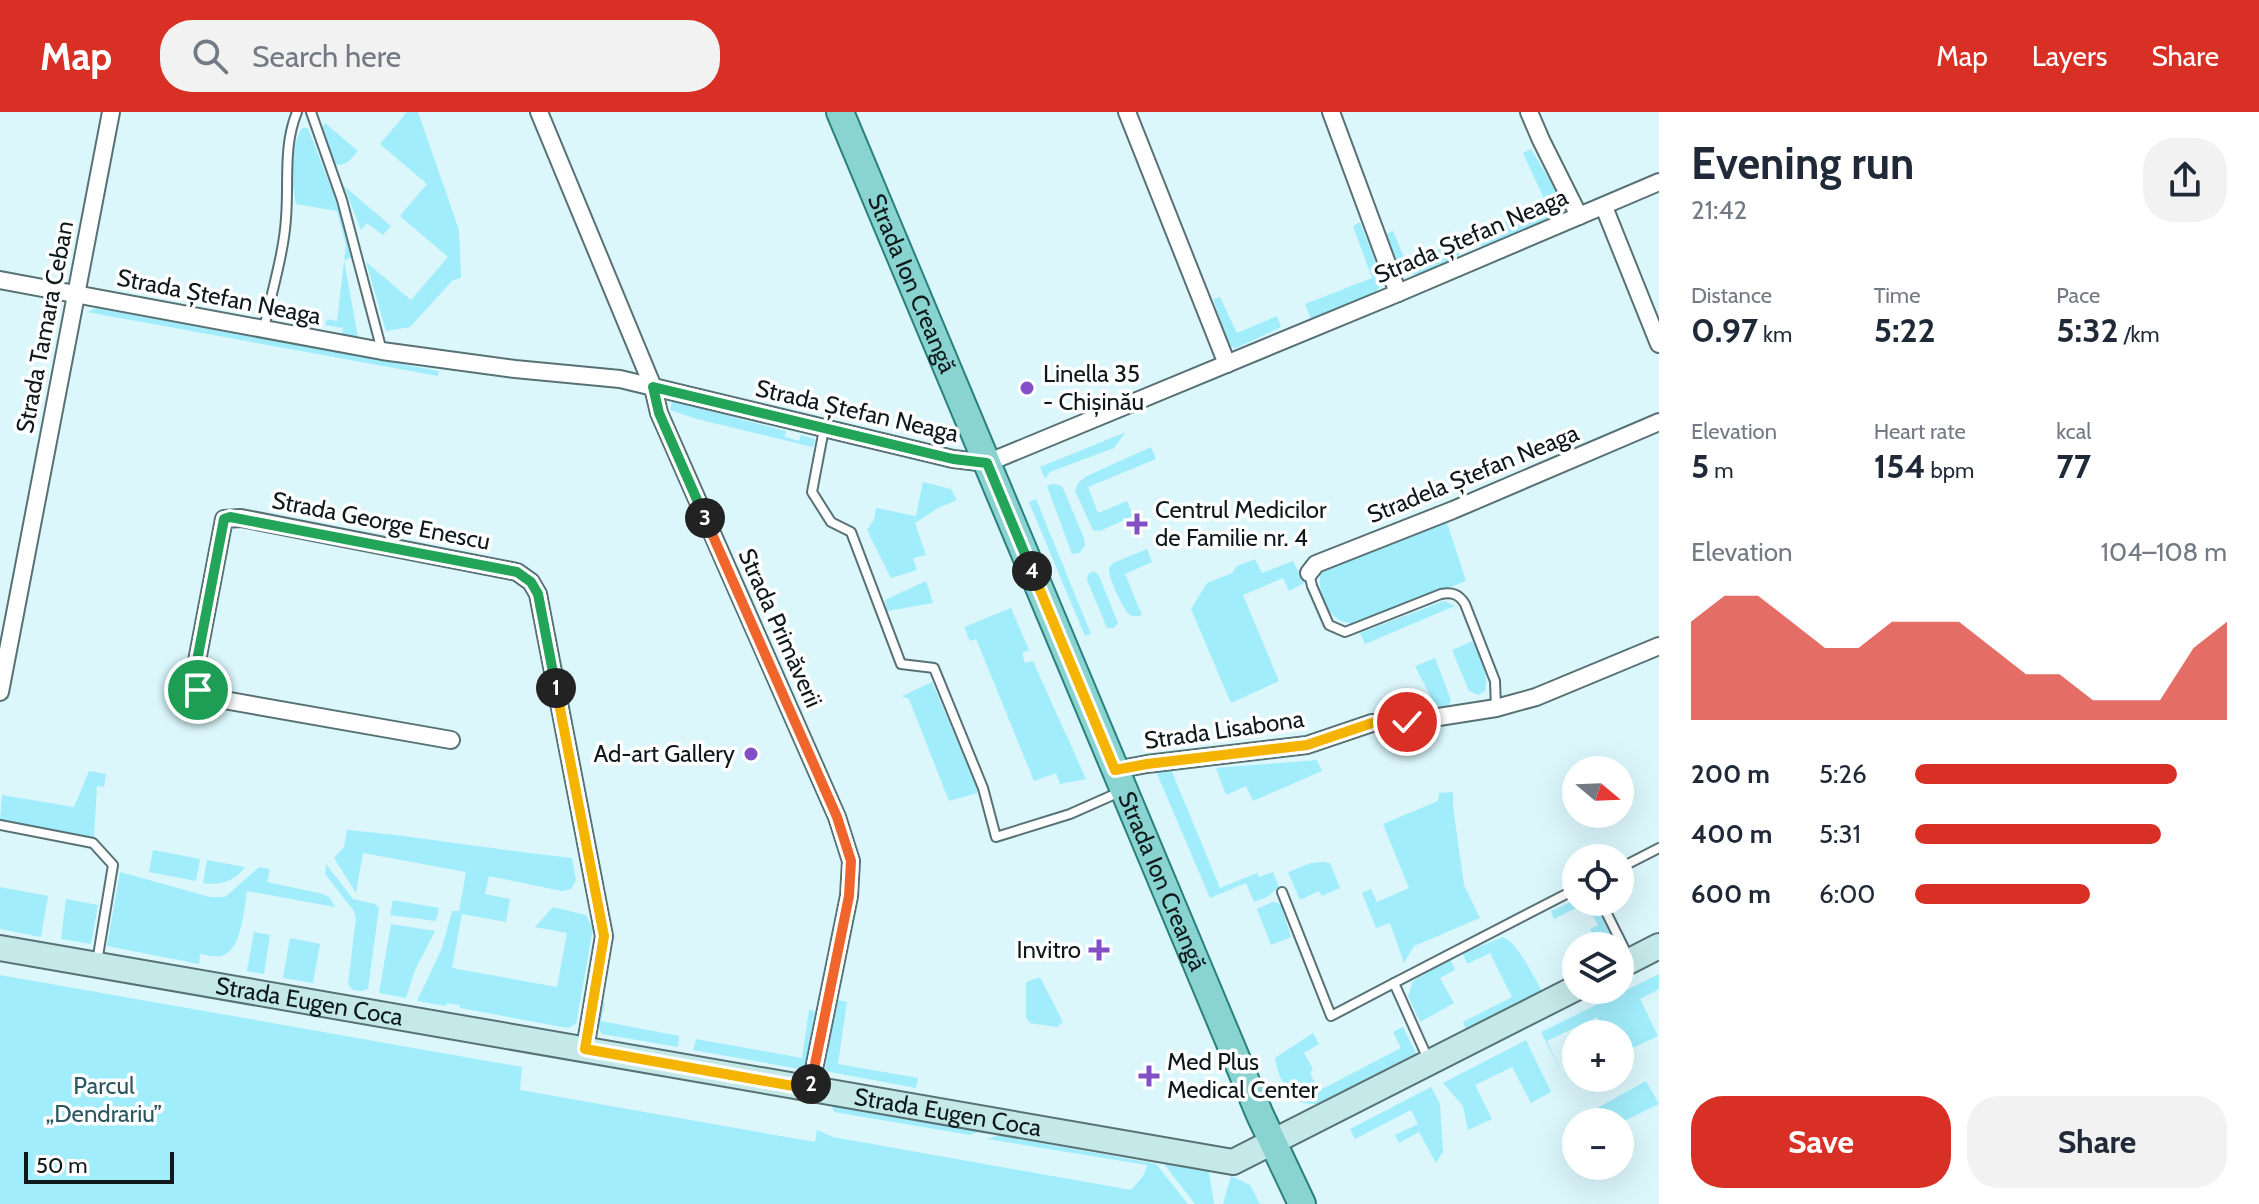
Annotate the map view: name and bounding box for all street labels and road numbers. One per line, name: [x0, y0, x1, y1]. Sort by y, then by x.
street label: Strada Ștefan Neaga: [1370, 182, 1573, 290]
street label: Strada Ion Creangă: [862, 189, 963, 378]
street label: Strada Tamara Ceban: [10, 218, 79, 436]
street label: Strada Ștefan Neaga: [114, 263, 324, 332]
street label: Strada Ștefan Neaga: [753, 373, 962, 449]
street label: Stradela Ștefan Neaga: [1363, 418, 1583, 530]
street label: Strada George Enescu: [270, 485, 493, 556]
street label: Strada Primăverii: [732, 544, 828, 712]
street label: Strada Lisabona: [1142, 704, 1306, 755]
street label: Strada Ion Creangă: [1112, 787, 1213, 975]
street label: Strada Eugen Coca: [214, 971, 406, 1032]
street label: Strada Eugen Coca: [852, 1082, 1044, 1143]

